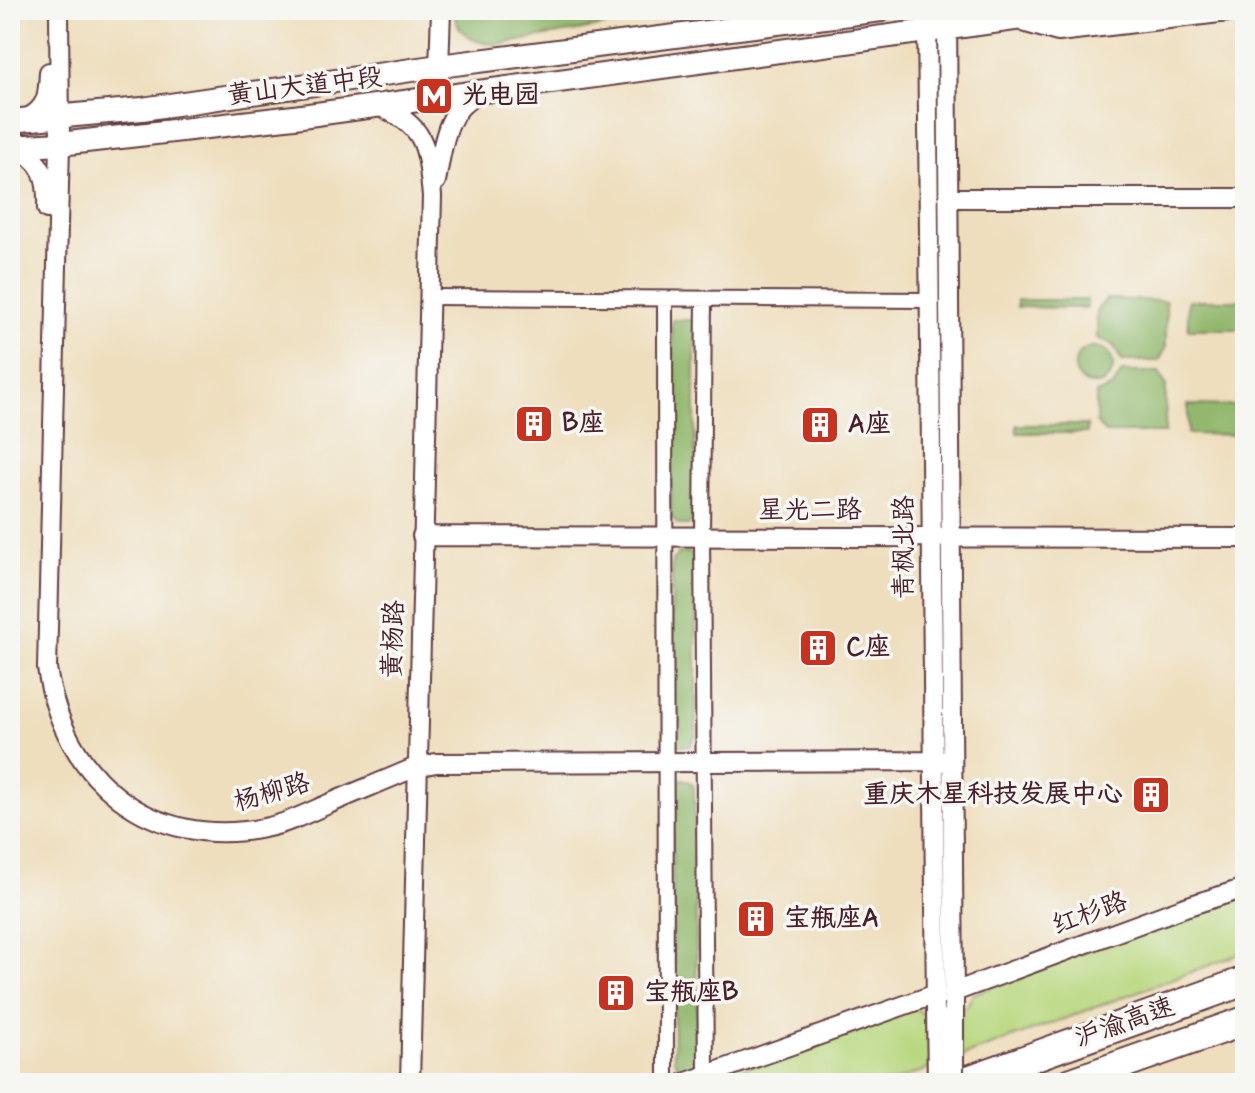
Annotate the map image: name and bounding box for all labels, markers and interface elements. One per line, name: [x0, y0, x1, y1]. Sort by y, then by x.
street label: 黄山大道中段: [226, 61, 384, 113]
metro station icon: 光电园: [413, 75, 455, 117]
place label: 光电园: [462, 79, 540, 113]
building icon: B座: [513, 403, 555, 445]
building icon: A座: [799, 404, 841, 446]
place label: B座: [562, 407, 604, 441]
place label: A座: [848, 408, 891, 442]
street label: 星光二路: [758, 494, 862, 528]
street label: 青枫北路: [888, 495, 922, 599]
street label: 黄杨路: [376, 599, 412, 679]
building icon: C座: [797, 627, 839, 669]
place label: C座: [846, 631, 891, 665]
street label: 杨柳路: [230, 766, 314, 820]
building icon: 重庆木星科技发展中心: [1130, 774, 1172, 816]
place label: 重庆木星科技发展中心: [863, 778, 1123, 812]
street label: 红杉路: [1048, 885, 1132, 943]
building icon: 宝瓶座A: [735, 898, 777, 940]
place label: 宝瓶座A: [784, 902, 879, 936]
building icon: 宝瓶座B: [595, 972, 637, 1014]
place label: 宝瓶座B: [644, 976, 738, 1010]
street label: 沪渝高速: [1070, 990, 1180, 1056]

